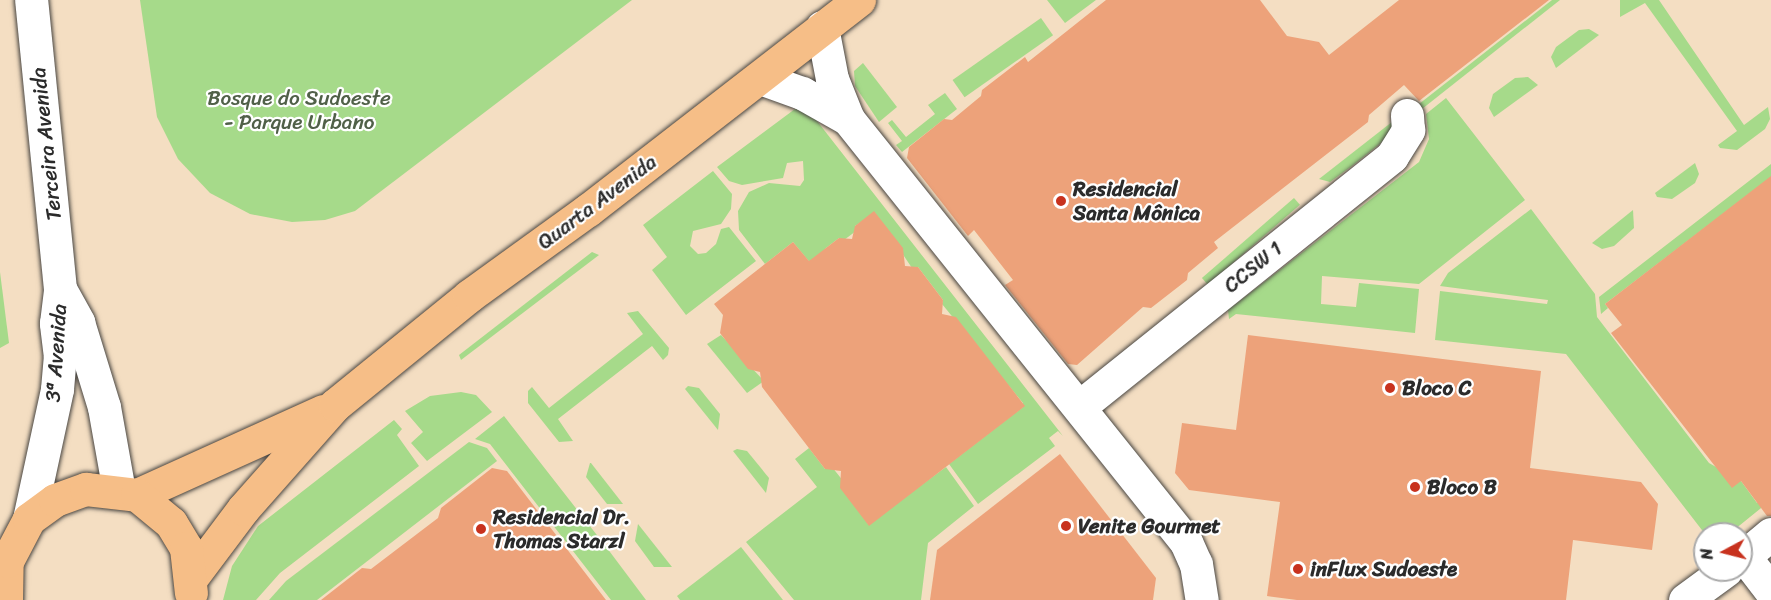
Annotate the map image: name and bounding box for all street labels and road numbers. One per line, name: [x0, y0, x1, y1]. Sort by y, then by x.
street label: Terceira Avenida: [25, 66, 67, 222]
street label: Quarta Avenida: [533, 149, 661, 255]
street label: CCSW 1: [1219, 236, 1287, 298]
street label: 3ª Avenida: [40, 303, 72, 403]

